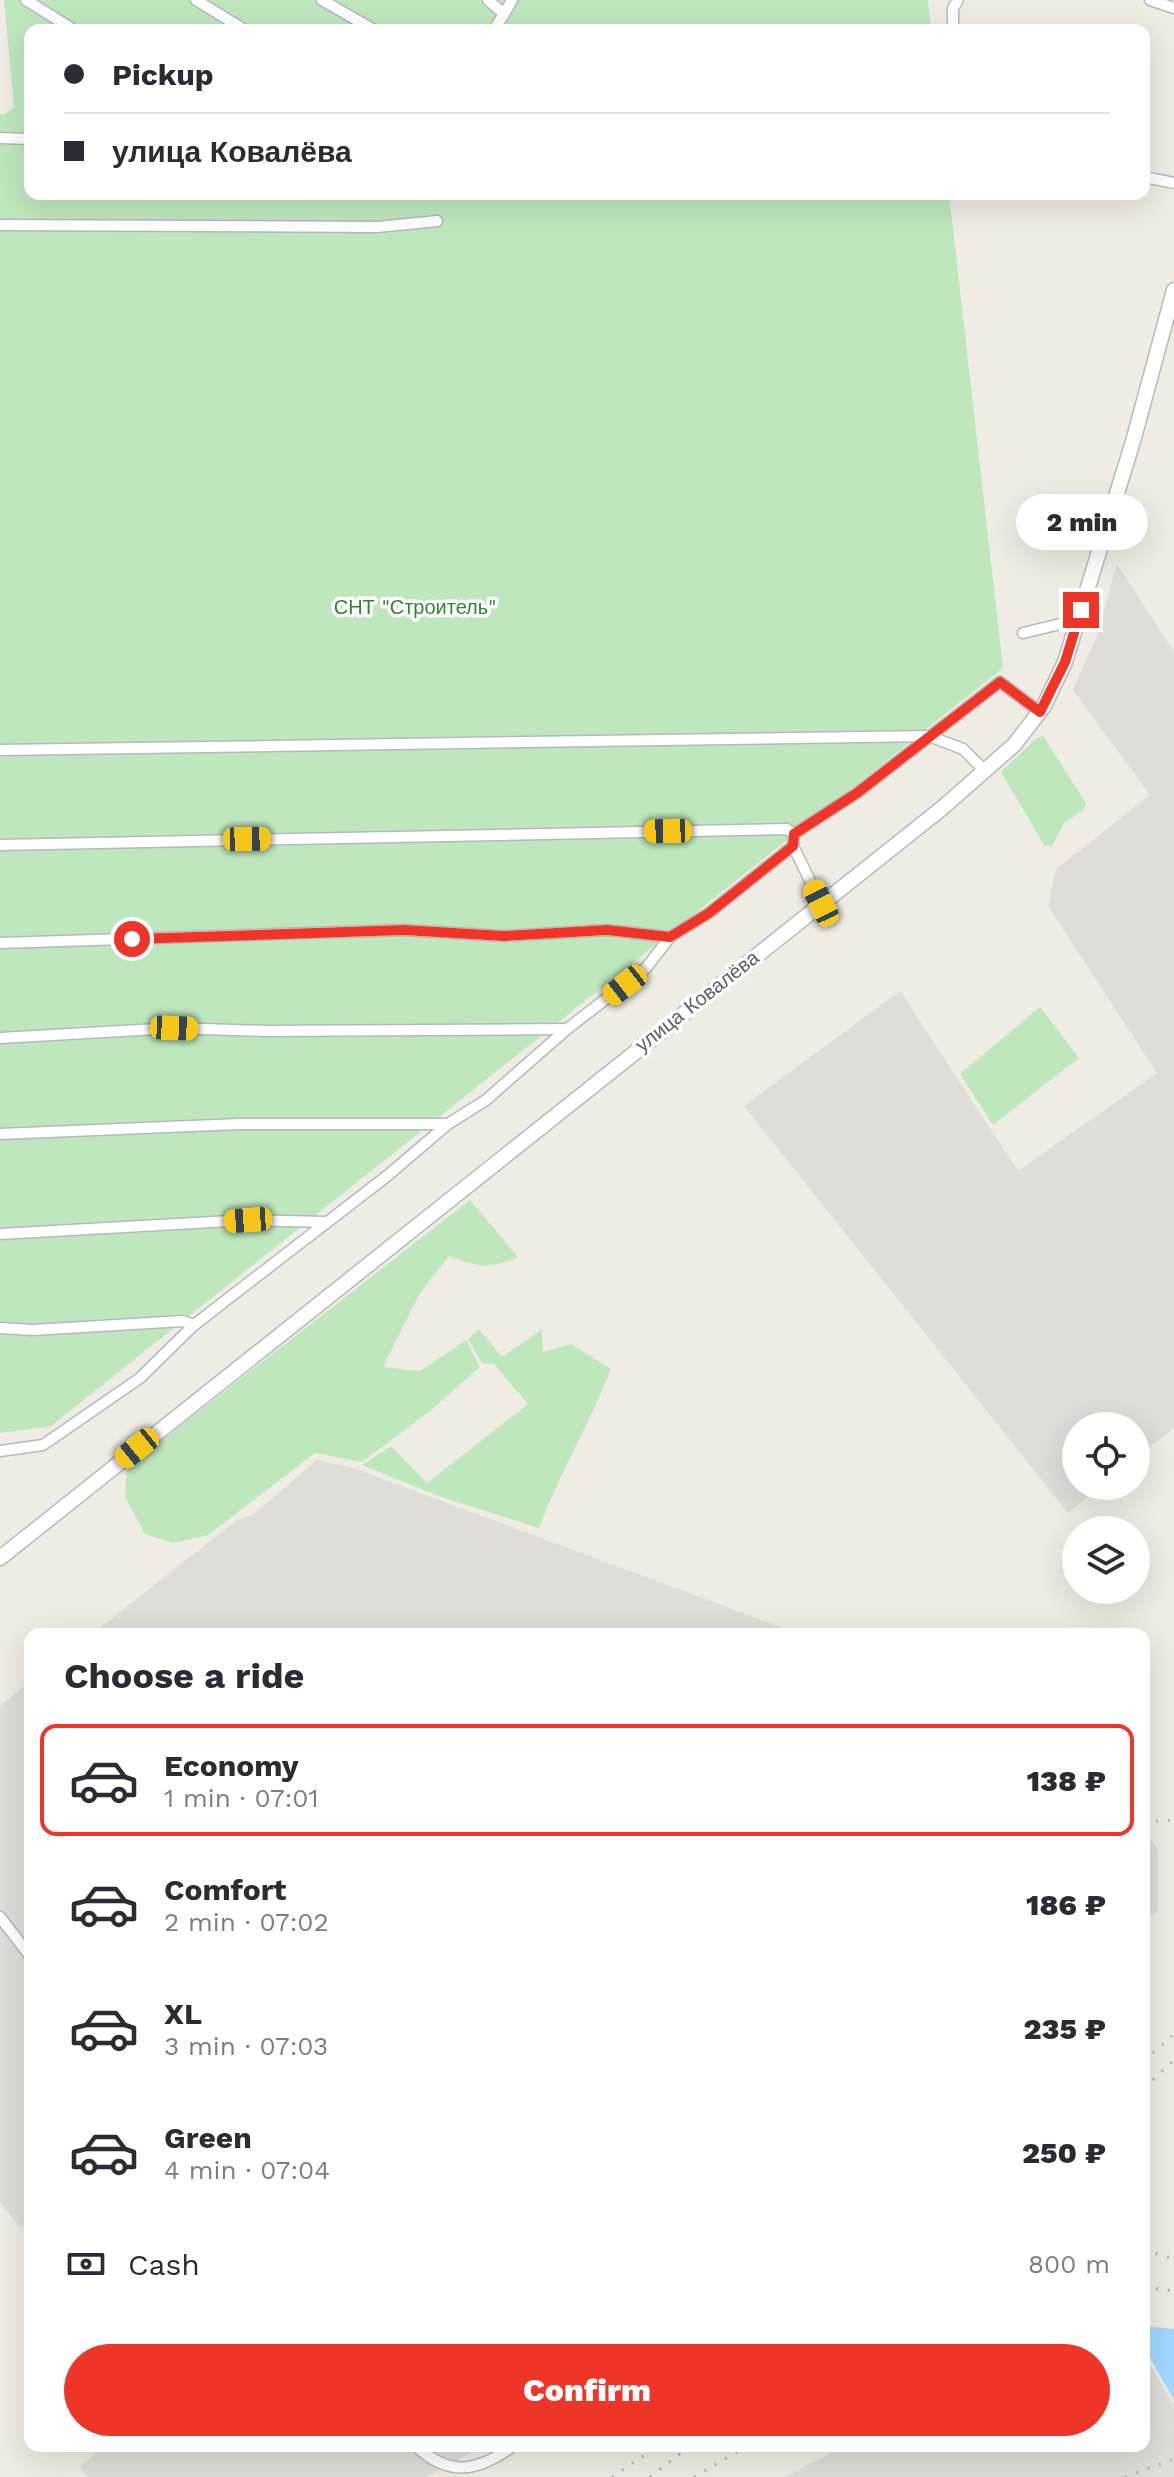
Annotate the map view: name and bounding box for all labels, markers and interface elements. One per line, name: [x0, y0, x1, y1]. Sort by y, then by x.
text: Pickup: [112, 57, 214, 92]
text: улица Ковалёва: [112, 134, 352, 169]
callout: 2 min: [1015, 494, 1147, 550]
text: 2 min: [1047, 507, 1117, 537]
route end: [1063, 592, 1099, 628]
park label: СНТ "Строитель": [334, 595, 496, 619]
car: [644, 819, 692, 843]
car: [223, 827, 271, 851]
car: [800, 876, 842, 930]
route start: [114, 921, 150, 957]
street label: улица Ковалёва: [630, 945, 764, 1057]
car: [599, 961, 651, 1009]
car: [150, 1015, 198, 1041]
car: [223, 1206, 273, 1234]
map controls: [1062, 1412, 1150, 1604]
button: locate: [1062, 1412, 1150, 1500]
car: [111, 1424, 163, 1472]
button: layers: [1062, 1516, 1150, 1604]
text: Choose a ride: [64, 1655, 304, 1697]
icon: car: [68, 1744, 140, 1816]
text: Economy: [164, 1748, 299, 1783]
text: 138 ₽: [1027, 1763, 1106, 1798]
text: 1 min · 07:01: [164, 1783, 319, 1813]
icon: car: [68, 1868, 140, 1940]
text: Comfort: [164, 1872, 286, 1907]
text: 186 ₽: [1026, 1887, 1106, 1922]
text: 2 min · 07:02: [164, 1907, 329, 1937]
icon: car: [68, 1992, 140, 2064]
text: XL: [164, 1996, 202, 2031]
text: 235 ₽: [1024, 2011, 1106, 2046]
text: 3 min · 07:03: [164, 2031, 328, 2061]
icon: car: [68, 2116, 140, 2188]
text: Green: [164, 2120, 252, 2155]
text: 250 ₽: [1022, 2135, 1106, 2170]
text: 4 min · 07:04: [164, 2155, 330, 2185]
icon: cash: [64, 2242, 108, 2286]
text: Cash: [128, 2247, 200, 2282]
text: 800 m: [1028, 2249, 1110, 2279]
button: Confirm: [64, 2344, 1110, 2436]

